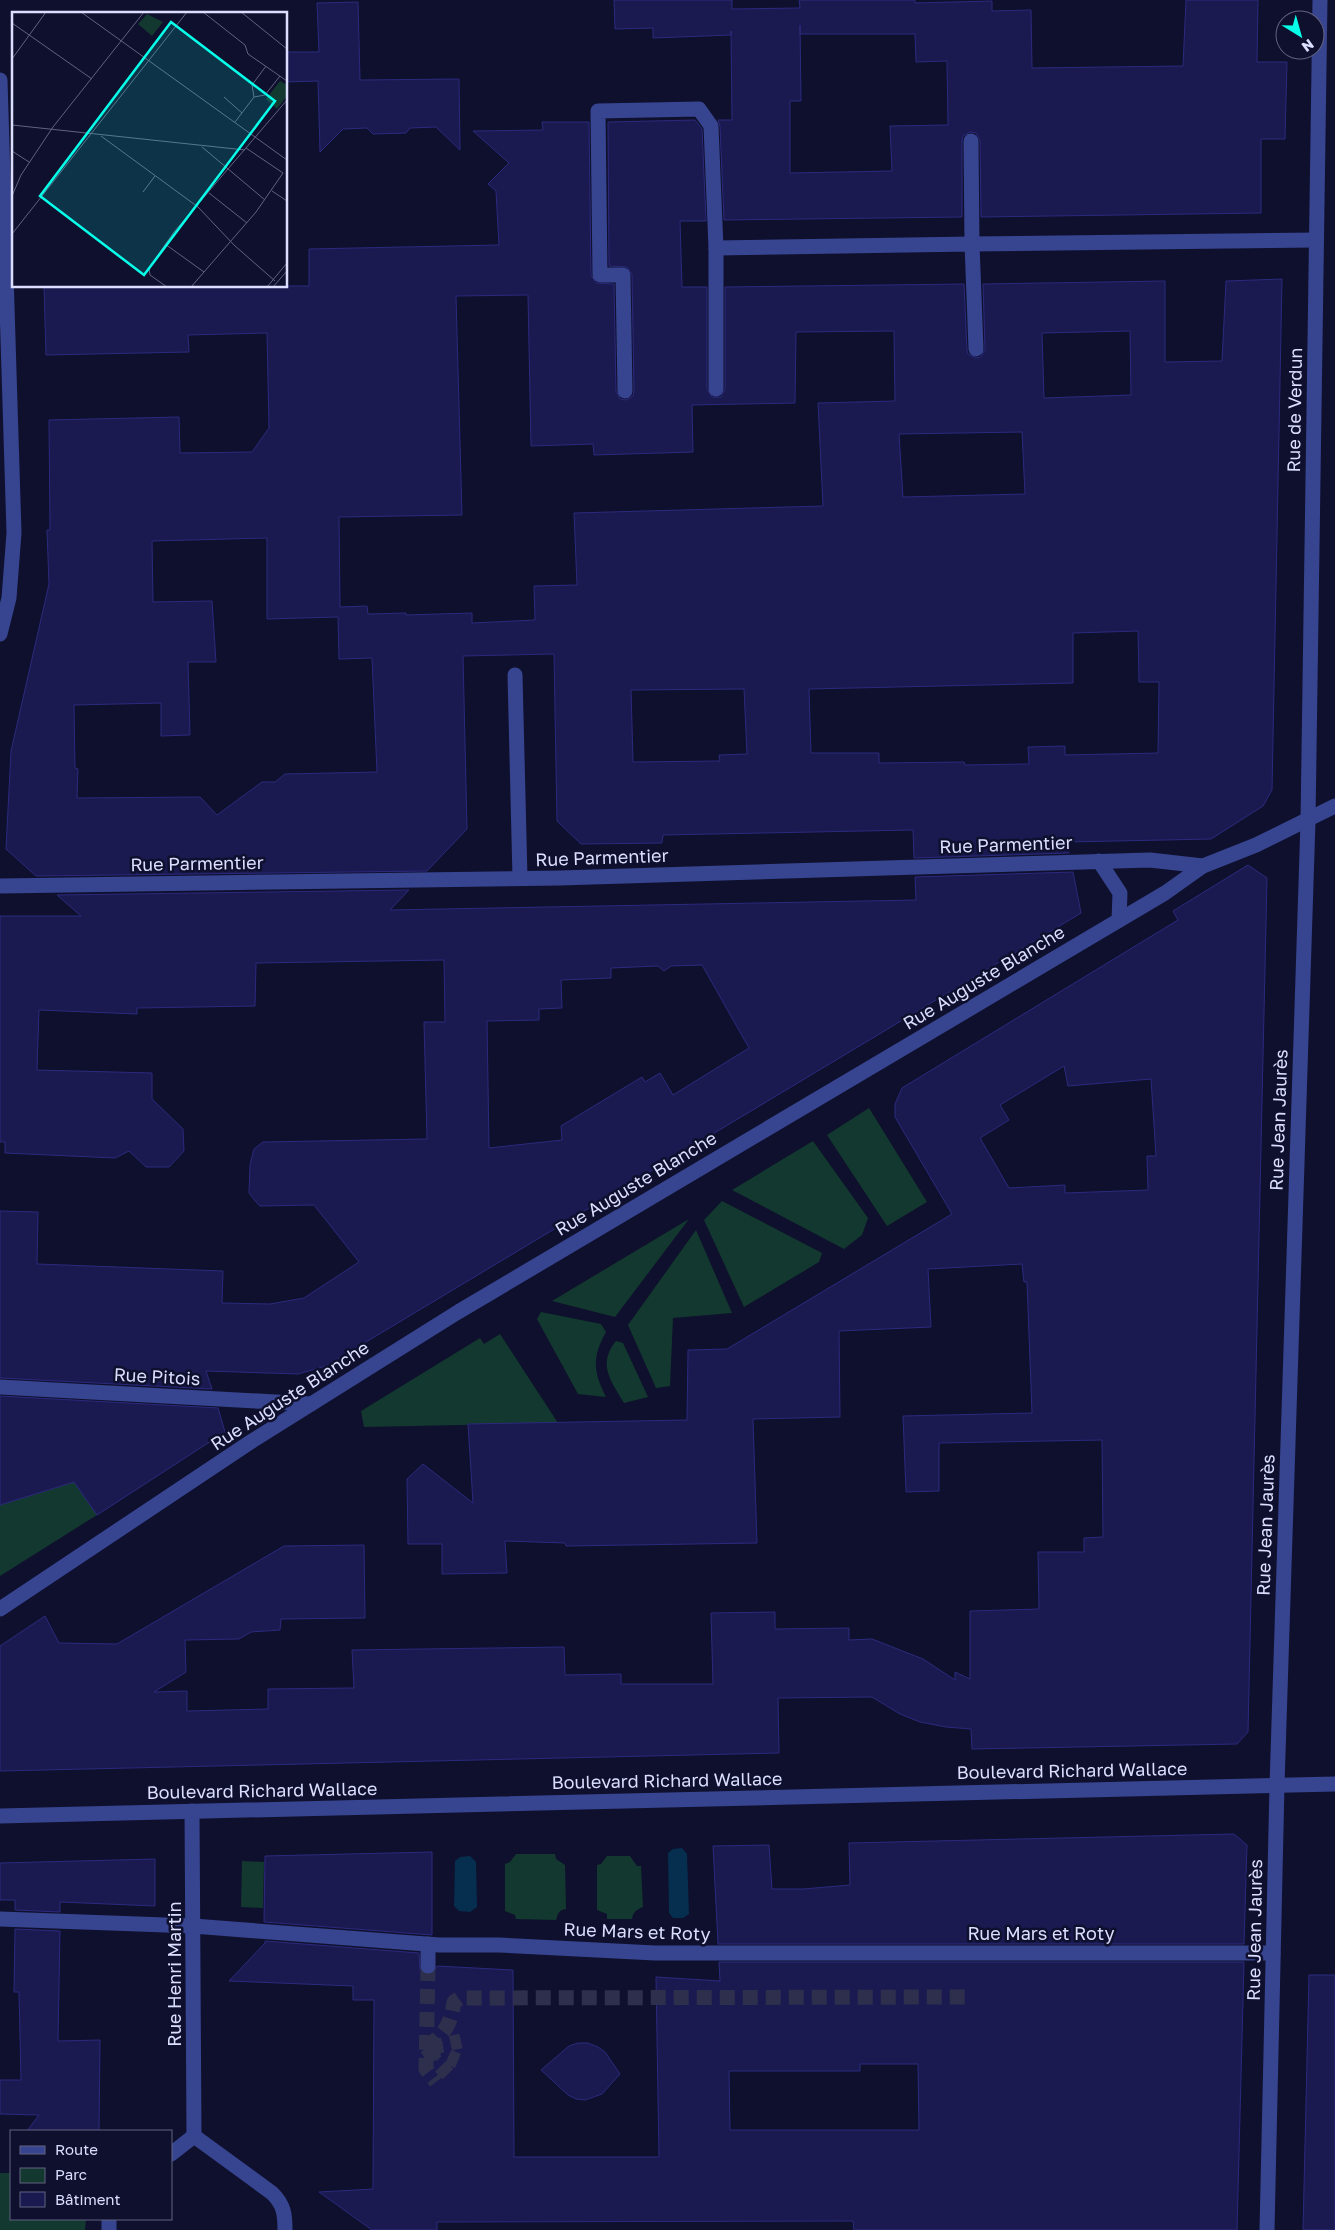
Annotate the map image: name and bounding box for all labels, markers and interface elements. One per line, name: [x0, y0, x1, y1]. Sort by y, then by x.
north arrow: [1275, 10, 1325, 60]
inset map: [12, 12, 288, 288]
text: N: [1299, 36, 1317, 56]
street label: Rue de Verdun: [1282, 347, 1306, 473]
street label: Rue Parmentier: [939, 831, 1073, 857]
street label: Rue Parmentier: [535, 844, 669, 870]
street label: Rue Parmentier: [130, 851, 264, 875]
street label: Rue Auguste Blanche: [899, 920, 1068, 1034]
street label: Rue Jean Jaurès: [1265, 1049, 1291, 1191]
street label: Rue Auguste Blanche: [551, 1126, 720, 1240]
street label: Rue Auguste Blanche: [206, 1336, 373, 1455]
street label: Rue Pitois: [113, 1363, 201, 1389]
street label: Rue Jean Jaurès: [1252, 1454, 1278, 1596]
street label: Boulevard Richard Wallace: [956, 1757, 1188, 1783]
street label: Boulevard Richard Wallace: [551, 1767, 783, 1793]
street label: Boulevard Richard Wallace: [146, 1777, 378, 1803]
street label: Rue Jean Jaurès: [1242, 1859, 1266, 2001]
street label: Rue Henri Martin: [163, 1901, 185, 2047]
street label: Rue Mars et Roty: [563, 1917, 711, 1945]
street label: Rue Mars et Roty: [967, 1922, 1115, 1944]
legend: [10, 2130, 172, 2220]
text: Route: [55, 2140, 98, 2158]
text: Parc: [55, 2165, 87, 2183]
text: Bâtiment: [55, 2190, 120, 2208]

